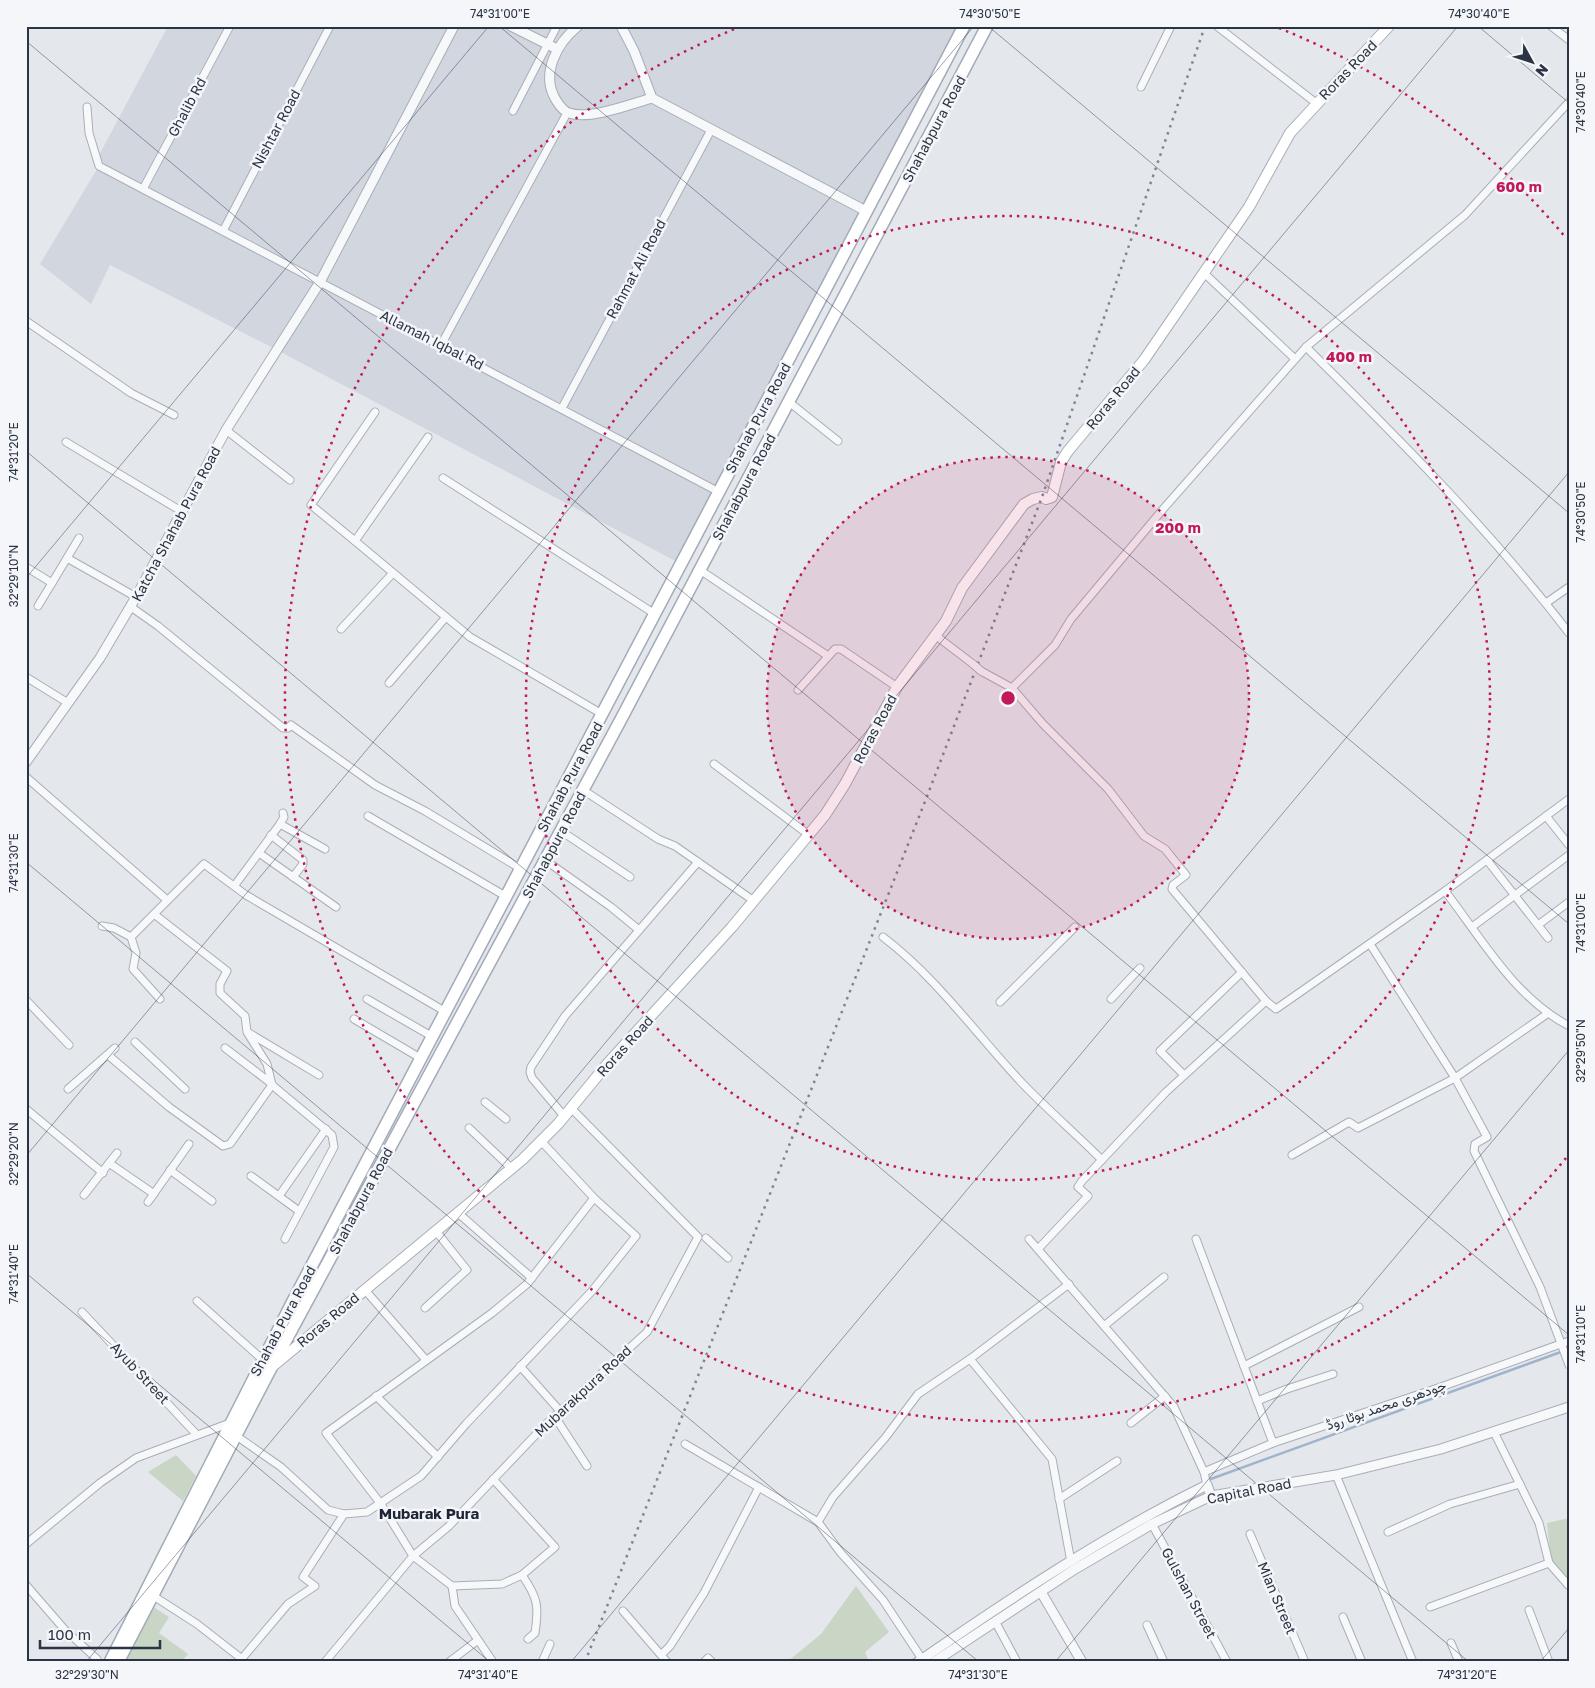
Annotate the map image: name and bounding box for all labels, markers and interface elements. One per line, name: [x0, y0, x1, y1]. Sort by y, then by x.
text: 74°31'00"E: [470, 6, 530, 21]
text: 74°30'50"E: [959, 6, 1021, 21]
text: 74°30'40"E: [1448, 6, 1510, 21]
street label: Roras Road: [1315, 36, 1380, 103]
north arrow: [1508, 38, 1558, 88]
text: N: [1532, 61, 1552, 80]
text: 74°30'40"E: [1573, 71, 1588, 133]
street label: Shahabpura Road: [898, 72, 969, 185]
street label: Ghalib Rd: [164, 74, 209, 139]
street label: Nishtar Road: [248, 86, 304, 171]
text: 600 m: [1496, 177, 1542, 195]
street label: Rahmat Ali Road: [602, 216, 669, 321]
street label: Allamah Iqbal Rd: [378, 306, 487, 373]
text: 400 m: [1326, 347, 1372, 365]
street label: Shahab Pura Road: [721, 360, 794, 476]
street label: Roras Road: [1082, 363, 1143, 433]
text: 74°31'20"E: [6, 422, 21, 482]
street label: Shahabpura Road: [708, 430, 779, 543]
street label: Katcha Shahab Pura Road: [127, 443, 224, 604]
text: 74°30'50"E: [1573, 481, 1588, 543]
text: 200 m: [1155, 518, 1201, 536]
text: 32°29'10"N: [6, 545, 21, 607]
centre of rings: [999, 689, 1017, 707]
street label: Roras Road: [849, 691, 900, 766]
street label: Shahab Pura Road: [533, 719, 606, 835]
street label: Shahabpura Road: [518, 788, 589, 901]
text: 74°31'30"E: [6, 833, 21, 893]
text: 74°31'00"E: [1573, 893, 1588, 953]
street label: Roras Road: [593, 1012, 656, 1080]
text: 32°29'50"N: [1573, 1019, 1588, 1083]
text: 32°29'20"N: [6, 1122, 21, 1186]
street label: Shahabpura Road: [325, 1144, 396, 1257]
text: 74°31'40"E: [6, 1244, 21, 1304]
street label: Shahab Pura Road: [246, 1263, 319, 1379]
street label: Roras Road: [293, 1289, 362, 1351]
text: 74°31'10"E: [1573, 1305, 1588, 1363]
street label: Ayub Street: [107, 1338, 173, 1407]
street label: Mubarakpura Road: [531, 1341, 635, 1440]
street label: چودھری محمد بوٹا روڈ: [1324, 1376, 1449, 1435]
street label: Capital Road: [1205, 1474, 1293, 1507]
district label: Mubarak Pura: [379, 1504, 479, 1522]
street label: Gulshan Street: [1158, 1544, 1220, 1641]
street label: Mian Street: [1255, 1559, 1300, 1637]
scale bar: [40, 1618, 160, 1650]
text: 100 m: [48, 1625, 91, 1643]
text: 32°29'30"N: [55, 1667, 119, 1682]
text: 74°31'40"E: [458, 1667, 518, 1682]
text: 74°31'30"E: [948, 1667, 1008, 1682]
text: 74°31'20"E: [1437, 1667, 1497, 1682]

